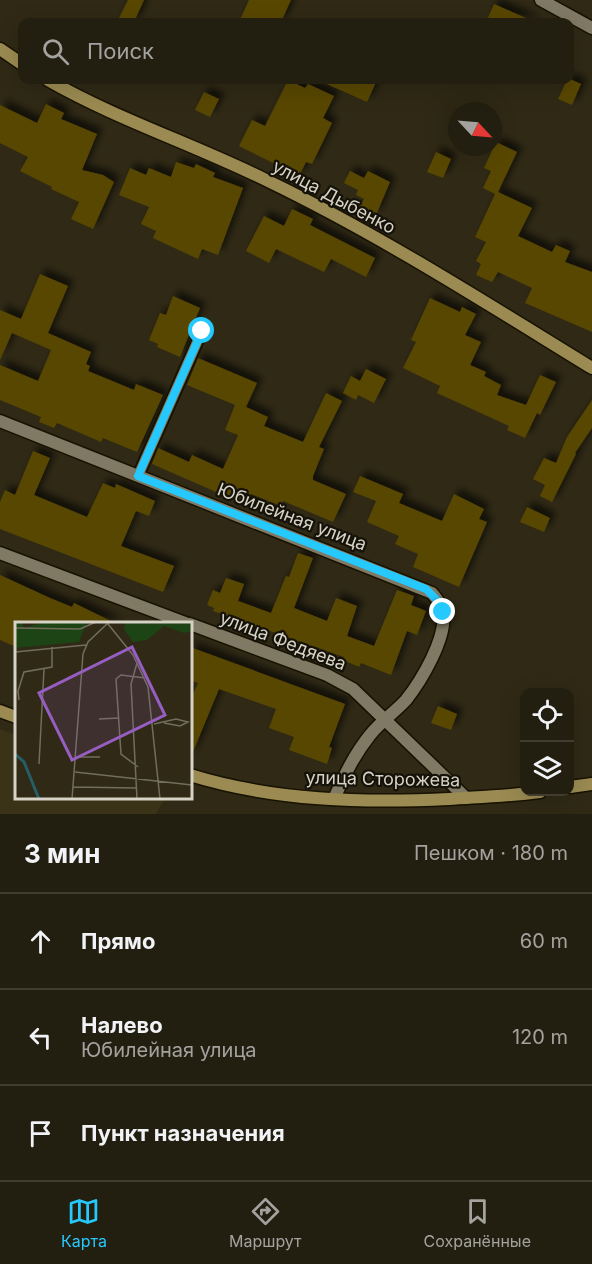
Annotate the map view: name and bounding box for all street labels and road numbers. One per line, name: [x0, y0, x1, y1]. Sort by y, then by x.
street label: улица Дыбенко: [269, 155, 399, 238]
street label: Юбилейная улица: [215, 478, 370, 555]
street label: улица Федяева: [217, 607, 349, 674]
street label: улица Сторожева: [306, 767, 460, 790]

